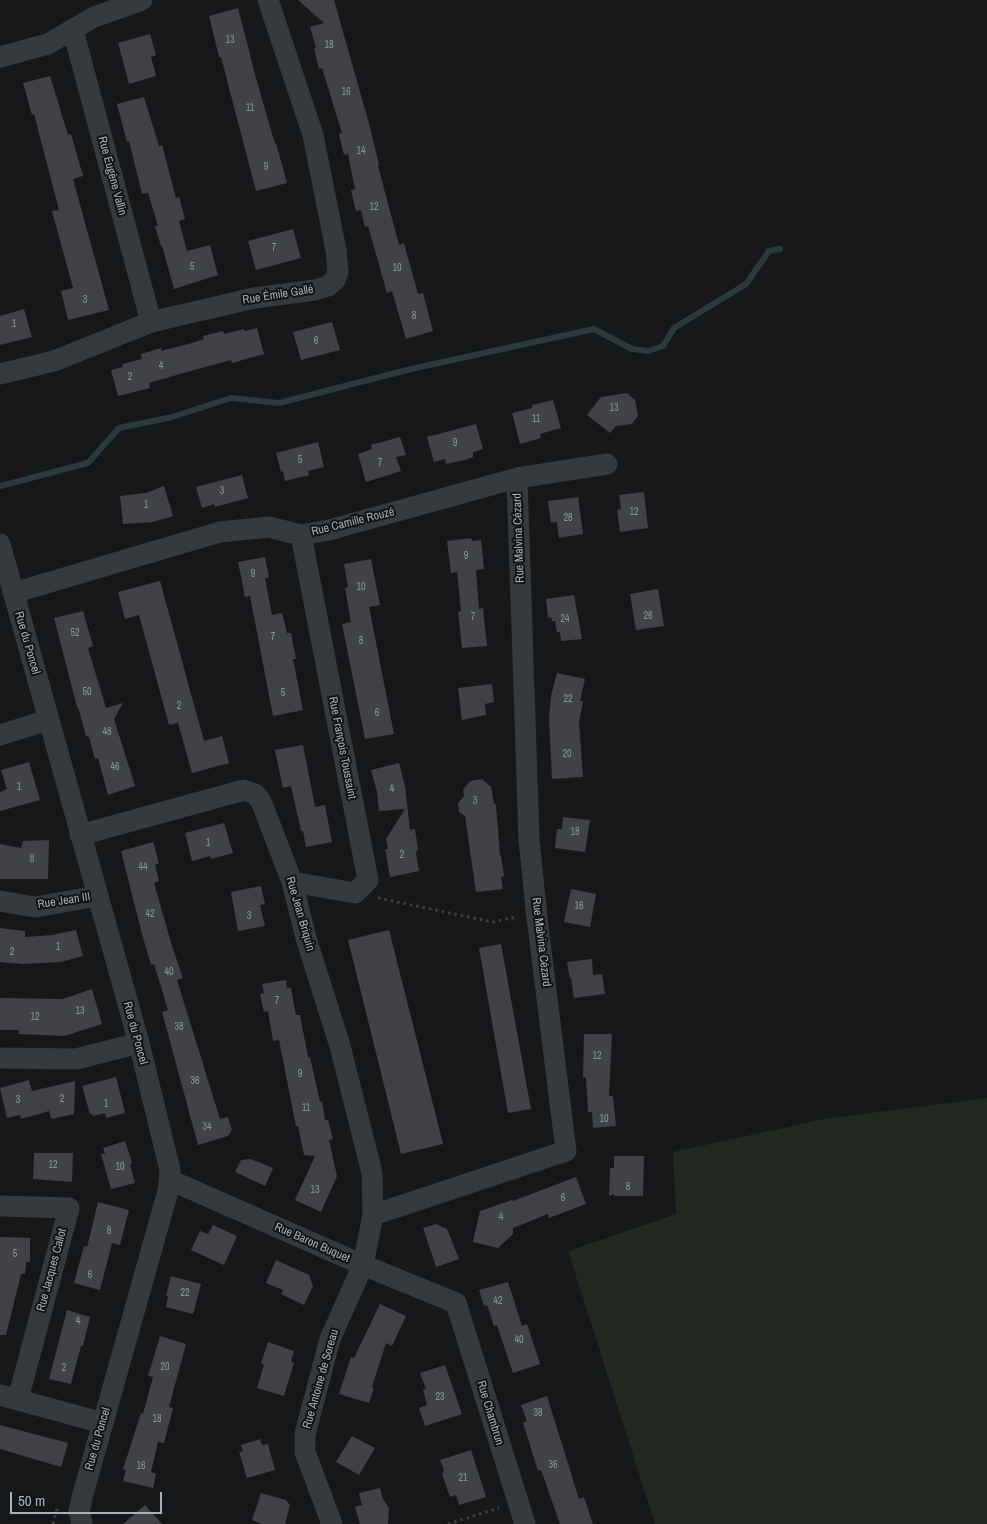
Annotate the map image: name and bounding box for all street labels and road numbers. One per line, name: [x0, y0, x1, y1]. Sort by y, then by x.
street label: Rue Eugène Vallin: [95, 135, 129, 217]
street label: Rue Émile Gallé: [241, 282, 315, 308]
street label: Rue Malvina Cézard: [510, 493, 528, 583]
street label: Rue Camille Rouzé: [310, 505, 396, 539]
street label: Rue du Poncel: [11, 610, 43, 676]
street label: Rue François Toussaint: [325, 696, 359, 800]
street label: Rue Jean Briquin: [283, 875, 317, 953]
street label: Rue Jean III: [37, 890, 91, 912]
street label: Rue Malvina Cézard: [528, 897, 554, 987]
street label: Rue du Poncel: [120, 1000, 150, 1066]
street label: Rue Baron Buquet: [272, 1220, 352, 1266]
street label: Rue Jacques Callot: [34, 1227, 70, 1313]
street label: Rue Antoine de Soreau: [300, 1328, 342, 1430]
street label: Rue Chambrun: [473, 1379, 507, 1447]
street label: Rue du Poncel: [82, 1406, 114, 1472]

